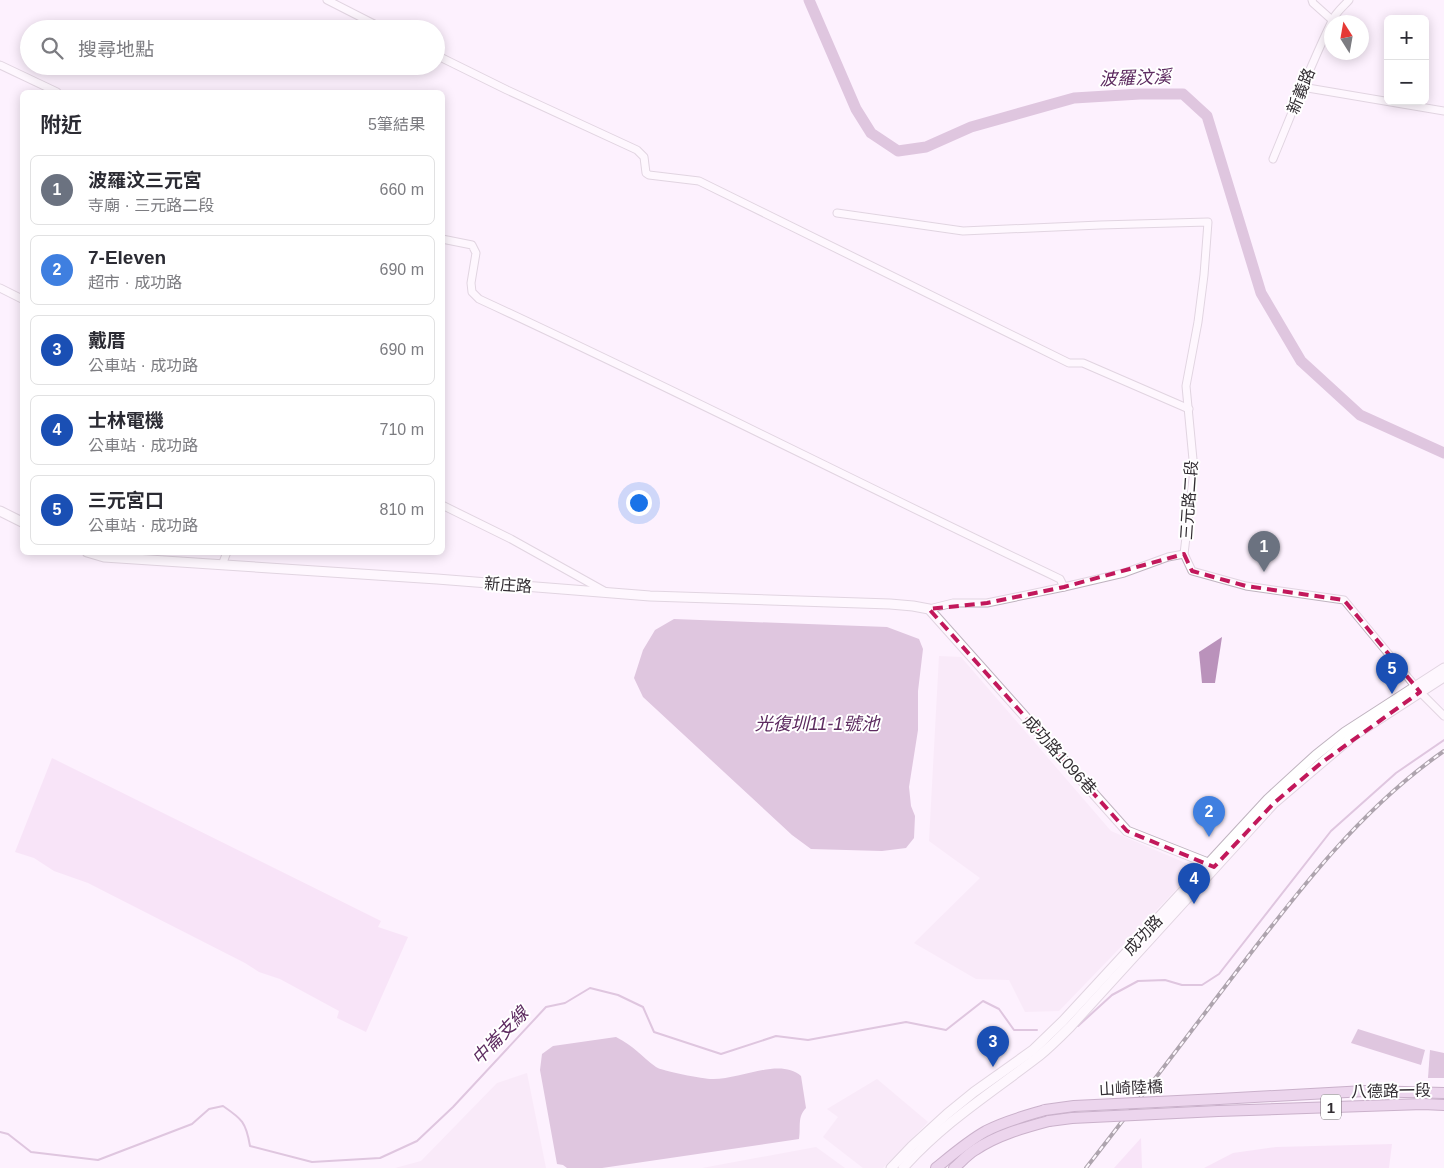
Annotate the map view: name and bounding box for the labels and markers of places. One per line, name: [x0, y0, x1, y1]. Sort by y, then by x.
pin: 1: [1248, 531, 1280, 572]
pin: 5: [1376, 653, 1408, 694]
pin: 2: [1193, 796, 1225, 837]
pin: 4: [1178, 863, 1210, 904]
pin: 3: [977, 1026, 1009, 1067]

